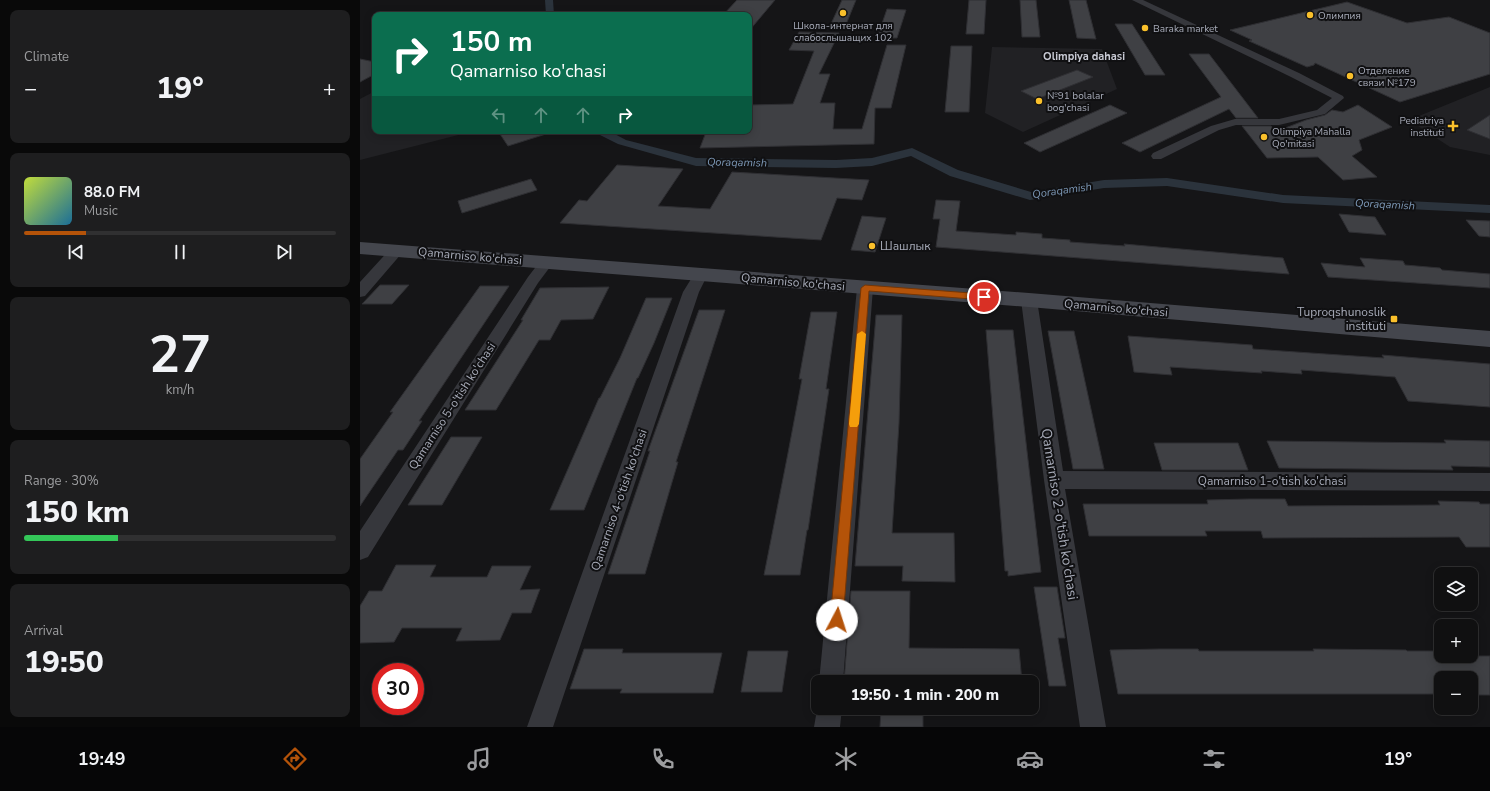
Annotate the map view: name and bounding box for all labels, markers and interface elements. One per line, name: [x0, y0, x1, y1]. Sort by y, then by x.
marker: Школа-интернат для слабослышащих 102: [838, 8, 848, 18]
place label: Олимпия: [1318, 9, 1361, 23]
marker: Олимпия: [1305, 10, 1315, 20]
place label: Школа-интернат для слабослышащих 102: [793, 19, 893, 45]
place label: Baraka market: [1153, 22, 1218, 36]
text: 150 m: [450, 23, 533, 61]
marker: Baraka market: [1140, 23, 1150, 33]
icon: right: [384, 28, 436, 80]
text: Climate: [24, 48, 69, 66]
district label: Olimpiya dahasi: [1043, 49, 1125, 64]
text: Qamarniso ko'chasi: [450, 59, 606, 83]
place label: Отделение связи №179: [1358, 64, 1416, 90]
text: 19°: [156, 68, 204, 109]
marker: Отделение связи №179: [1345, 71, 1355, 81]
text: −: [24, 74, 37, 104]
text: +: [323, 74, 336, 104]
place label: №91 bolalar bog'chasi: [1047, 89, 1104, 115]
marker: №91 bolalar bog'chasi: [1034, 96, 1044, 106]
icon: left: [488, 104, 510, 126]
icon: ahead: [530, 104, 552, 126]
icon: ahead: [572, 104, 594, 126]
icon: right: [614, 104, 636, 126]
place label: Pediatriya instituti: [1399, 114, 1444, 140]
marker: Pediatriya instituti: [1447, 120, 1459, 132]
place label: Olimpiya Mahalla Qo'mitasi: [1272, 125, 1351, 151]
marker: Olimpiya Mahalla Qo'mitasi: [1259, 132, 1269, 142]
water label: Qoraqamish: [707, 154, 767, 171]
water label: Qoraqamish: [1031, 179, 1093, 202]
text: 88.0 FM: [84, 182, 140, 202]
water label: Qoraqamish: [1355, 195, 1415, 214]
text: Music: [84, 202, 118, 220]
place label: Шашлык: [880, 238, 931, 254]
icon: previous: [65, 241, 87, 263]
icon: pause: [169, 241, 191, 263]
icon: next: [273, 241, 295, 263]
marker: Шашлык: [867, 241, 877, 251]
street label: Qamarniso ko'chasi: [417, 243, 523, 269]
street label: Qamarniso ko'chasi: [740, 269, 846, 295]
pin: [967, 280, 1001, 314]
icon: arrive: [973, 286, 995, 308]
street label: Qamarniso ko'chasi: [1063, 295, 1169, 321]
place label: Tuproqshunoslik instituti: [1297, 304, 1387, 334]
marker: Tuproqshunoslik instituti: [1389, 314, 1399, 324]
text: 27: [149, 319, 211, 390]
street label: Qamarniso 5-o'tish ko'chasi: [405, 339, 499, 473]
text: km/h: [166, 381, 194, 399]
street label: Qamarniso 4-o'tish ko'chasi: [587, 427, 651, 573]
street label: Qamarniso 2-o'tish ko'chasi: [1037, 427, 1082, 601]
text: Range · 30%: [24, 472, 99, 490]
street label: Qamarniso 1-o'tish ko'chasi: [1198, 473, 1346, 489]
text: 150 km: [24, 492, 130, 533]
map controls: [1434, 567, 1478, 715]
button: layers: [1434, 567, 1478, 611]
position arrow: [816, 599, 858, 641]
button: +: [1434, 619, 1478, 663]
text: Arrival: [24, 622, 63, 640]
text: 19:50: [24, 642, 104, 683]
speed limit sign: 30: [372, 663, 424, 715]
button: −: [1434, 671, 1478, 715]
text: 19:50 · 1 min · 200 m: [851, 685, 999, 705]
icon: directions: [281, 745, 309, 773]
icon: music: [465, 745, 493, 773]
icon: phone: [649, 745, 677, 773]
icon: climate: [832, 745, 860, 773]
icon: car: [1016, 745, 1044, 773]
icon: filters: [1200, 745, 1228, 773]
text: 19:49: [78, 747, 126, 771]
text: 19°: [1384, 747, 1412, 771]

